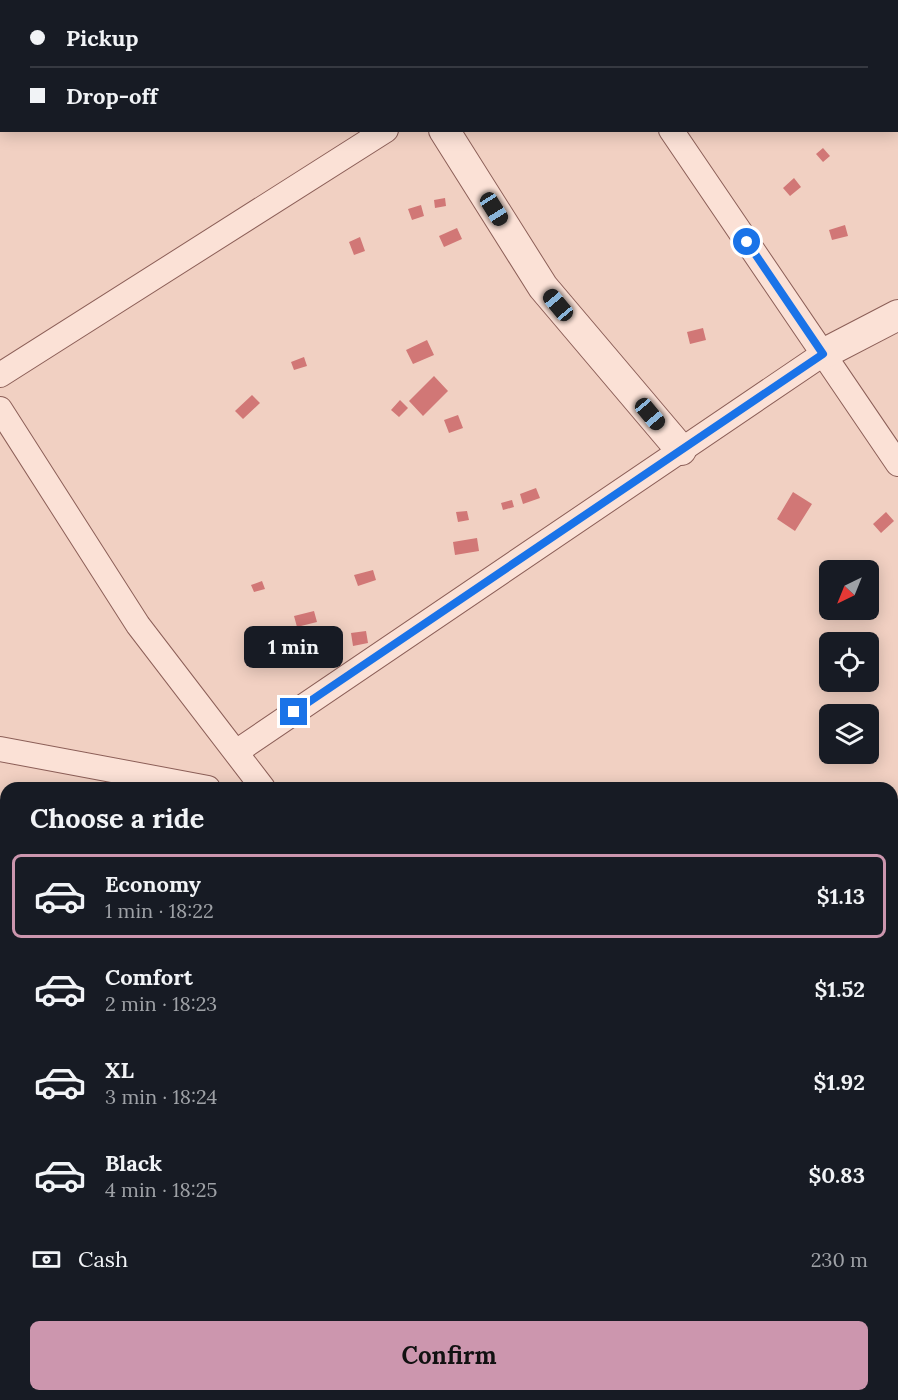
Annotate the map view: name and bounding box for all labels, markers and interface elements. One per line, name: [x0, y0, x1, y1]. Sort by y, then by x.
text: Pickup: [66, 24, 139, 52]
text: Drop-off: [66, 82, 158, 110]
car: [477, 189, 511, 229]
route start: [733, 228, 760, 255]
car: [540, 285, 576, 325]
car: [632, 394, 668, 434]
north arrow: [819, 560, 879, 620]
map controls: [819, 560, 879, 764]
callout: 1 min: [244, 625, 344, 667]
button: locate: [819, 632, 879, 692]
text: 1 min: [268, 634, 319, 659]
route end: [280, 698, 307, 725]
button: layers: [819, 704, 879, 764]
text: Choose a ride: [30, 801, 204, 835]
icon: car: [33, 869, 87, 923]
text: Economy: [105, 870, 201, 898]
text: $1.13: [817, 882, 865, 910]
text: 1 min · 18:22: [105, 898, 214, 923]
icon: car: [33, 962, 87, 1016]
text: Comfort: [105, 963, 193, 991]
text: $1.52: [814, 975, 865, 1003]
text: 2 min · 18:23: [105, 991, 217, 1016]
icon: car: [33, 1055, 87, 1109]
text: XL: [105, 1056, 134, 1084]
text: $1.92: [814, 1068, 865, 1096]
text: 3 min · 18:24: [105, 1084, 217, 1109]
icon: car: [33, 1148, 87, 1202]
text: Black: [105, 1149, 162, 1177]
text: $0.83: [808, 1161, 865, 1189]
text: 4 min · 18:25: [105, 1177, 217, 1202]
icon: cash: [30, 1243, 63, 1276]
text: Cash: [78, 1245, 128, 1273]
text: 230 m: [811, 1247, 868, 1272]
button: Confirm: [30, 1321, 868, 1390]

